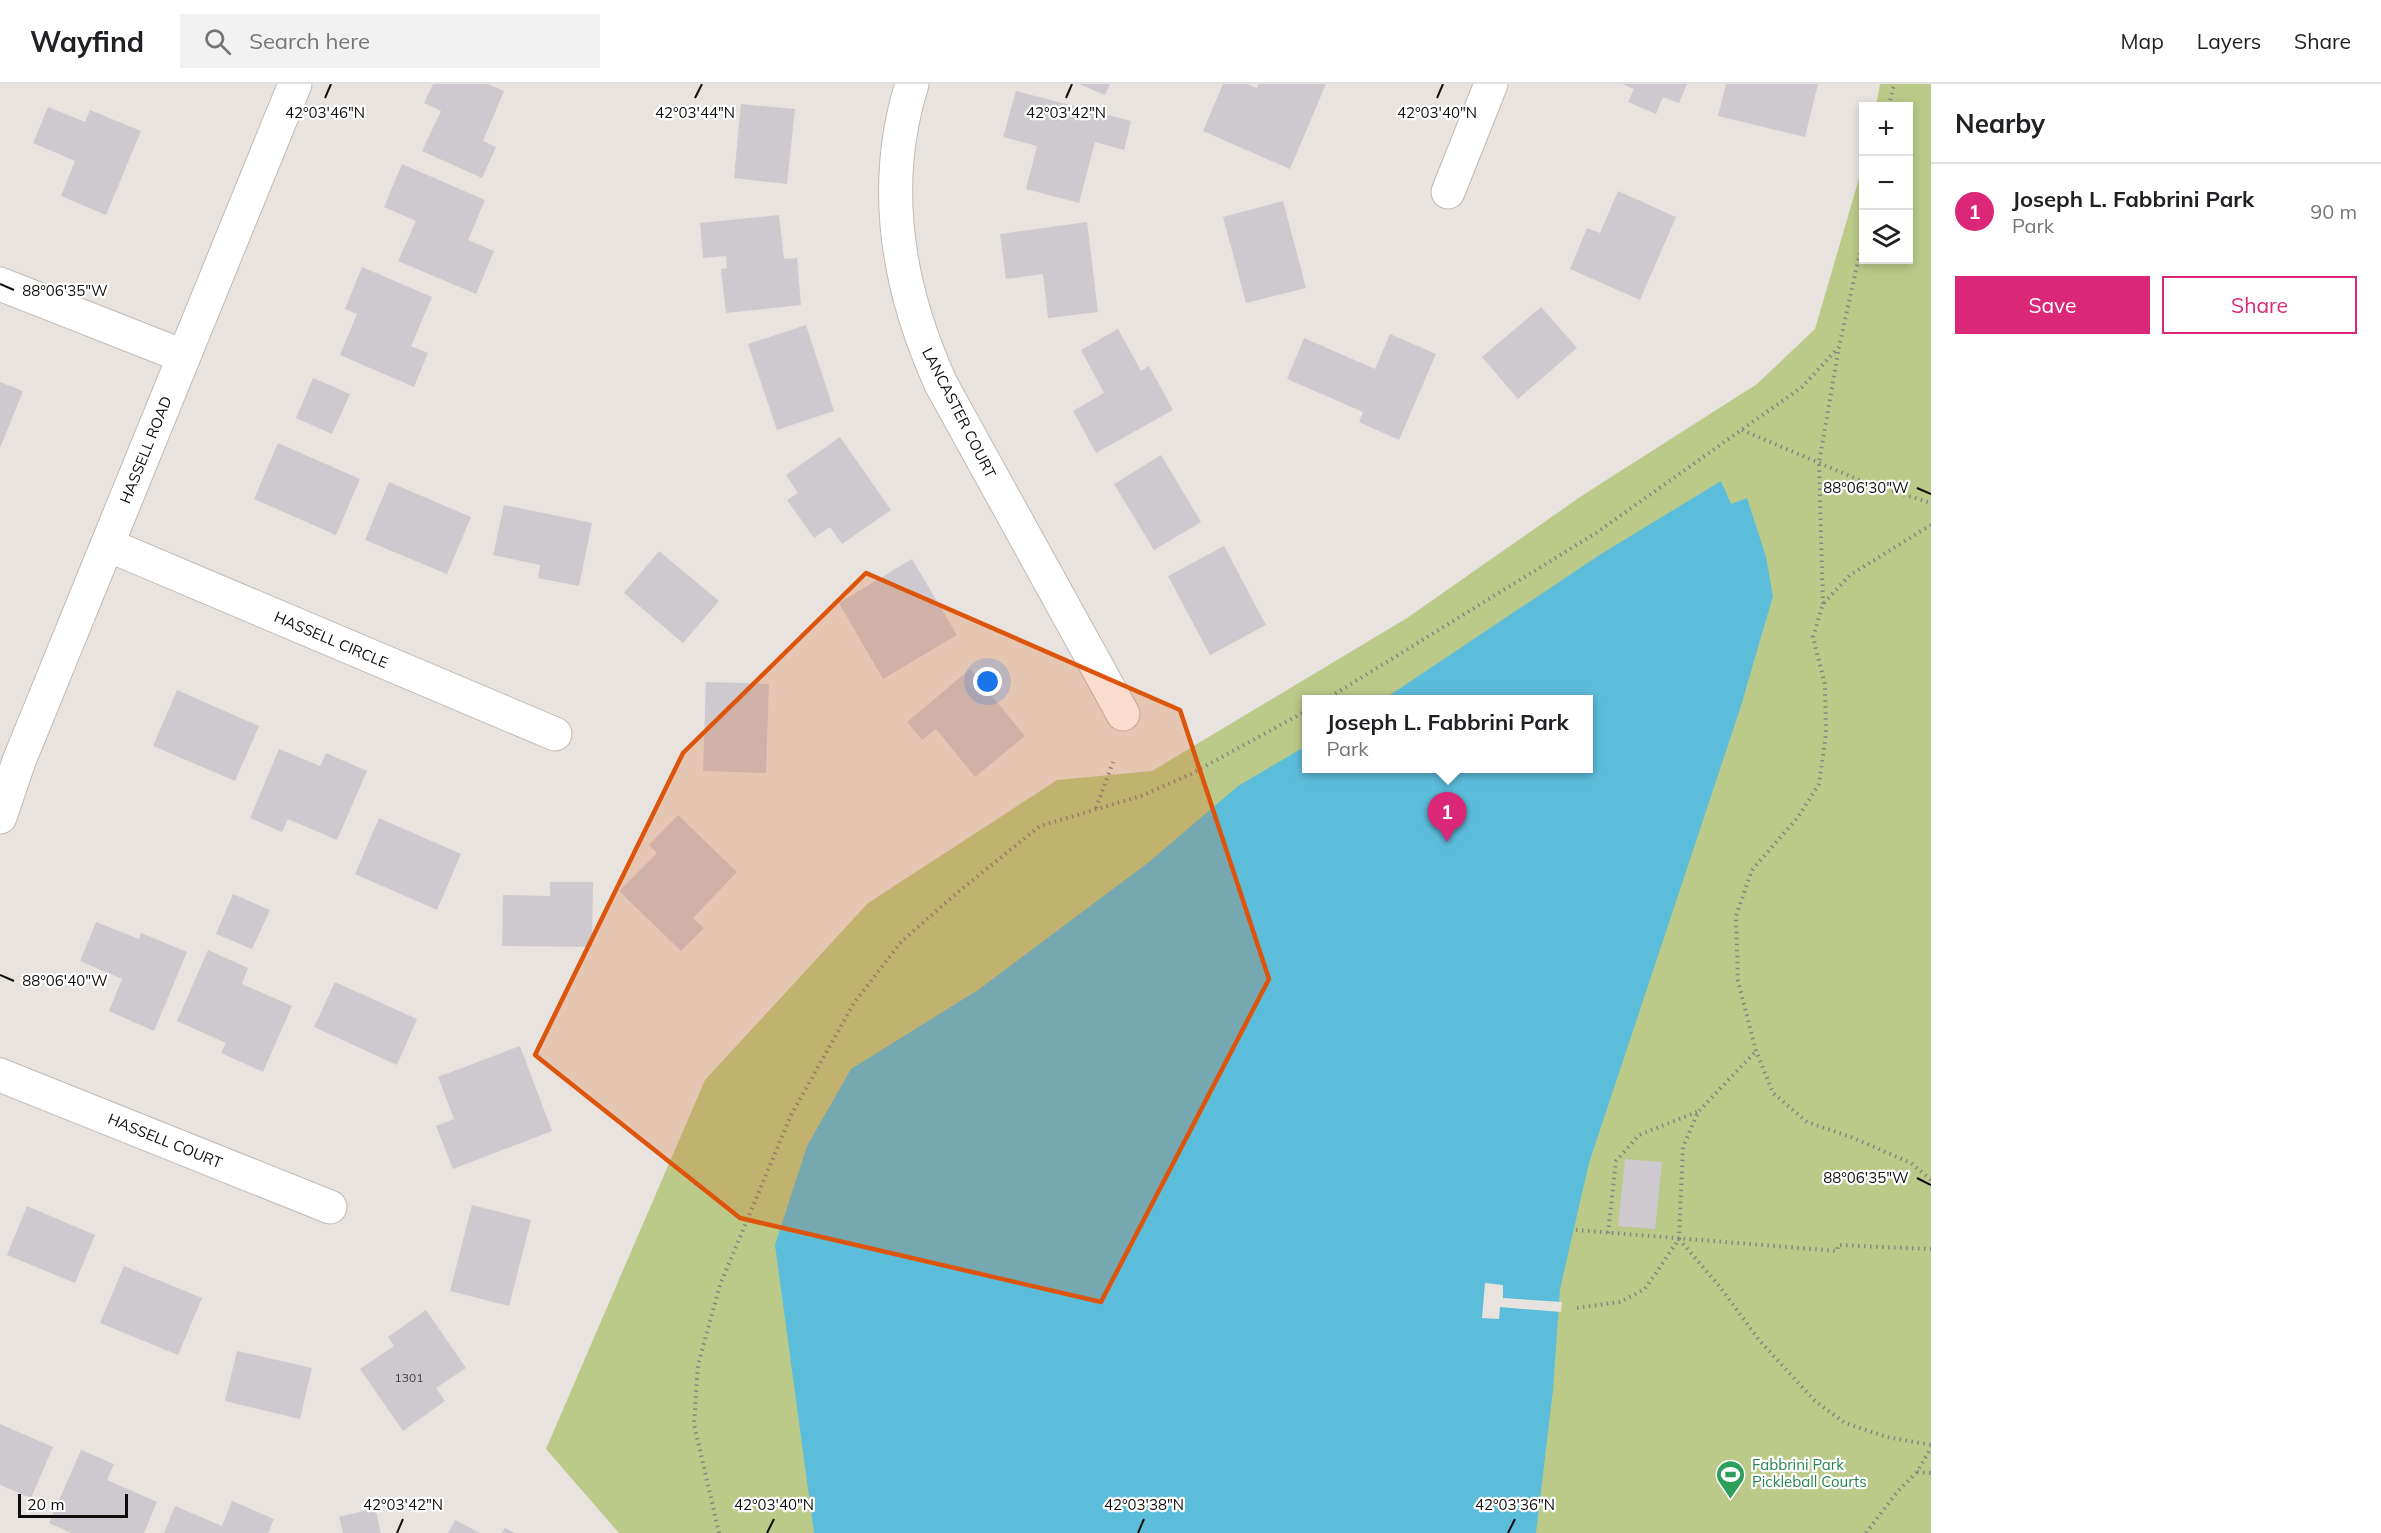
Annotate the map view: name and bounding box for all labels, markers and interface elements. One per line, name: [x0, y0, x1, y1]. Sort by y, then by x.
search box: [180, 14, 600, 68]
text: Wayfind: [30, 24, 144, 59]
icon: search: [201, 25, 234, 58]
text: Search here: [249, 27, 370, 55]
text: Map: [2121, 28, 2164, 54]
text: Layers: [2197, 28, 2261, 54]
text: Share: [2294, 28, 2351, 54]
map controls: [1859, 102, 1913, 264]
button: +: [1859, 102, 1913, 156]
text: 42°03'46"N: [285, 103, 365, 122]
text: 42°03'44"N: [655, 103, 735, 122]
text: 42°03'42"N: [1026, 103, 1106, 122]
text: 42°03'40"N: [1397, 103, 1477, 122]
text: Nearby: [1955, 107, 2045, 140]
button: −: [1859, 156, 1913, 210]
text: Joseph L. Fabbrini Park: [2012, 185, 2254, 213]
text: 1: [1969, 199, 1981, 224]
text: 90 m: [2310, 199, 2357, 224]
button: layers: [1859, 210, 1913, 264]
text: Park: [2012, 213, 2054, 238]
button: Save: [1955, 276, 2150, 334]
button: Share: [2162, 276, 2357, 334]
text: 88°06'35"W: [22, 281, 108, 300]
street label: LANCASTER COURT: [918, 344, 1001, 481]
street label: HASSELL ROAD: [115, 393, 176, 506]
text: 88°06'30"W: [1823, 478, 1909, 497]
street label: HASSELL CIRCLE: [271, 607, 391, 672]
your location: [973, 667, 1002, 696]
popup: [1302, 695, 1593, 773]
text: Joseph L. Fabbrini Park: [1326, 708, 1569, 736]
text: Park: [1326, 736, 1369, 761]
pin: 1: [1428, 792, 1466, 842]
text: 88°06'40"W: [22, 971, 108, 990]
street label: HASSELL COURT: [105, 1109, 225, 1172]
text: 88°06'35"W: [1823, 1168, 1909, 1187]
house number: 1301: [395, 1370, 423, 1385]
place label: Fabbrini Park Pickleball Courts: [1752, 1455, 1867, 1491]
sports icon: Fabbrini Park Pickleball Courts: [1715, 1458, 1747, 1500]
scale bar: [18, 1491, 128, 1518]
text: 20 m: [27, 1494, 64, 1514]
text: 42°03'42"N: [363, 1495, 443, 1514]
text: 42°03'40"N: [734, 1495, 814, 1514]
text: 42°03'38"N: [1104, 1495, 1184, 1514]
text: 42°03'36"N: [1475, 1495, 1555, 1514]

